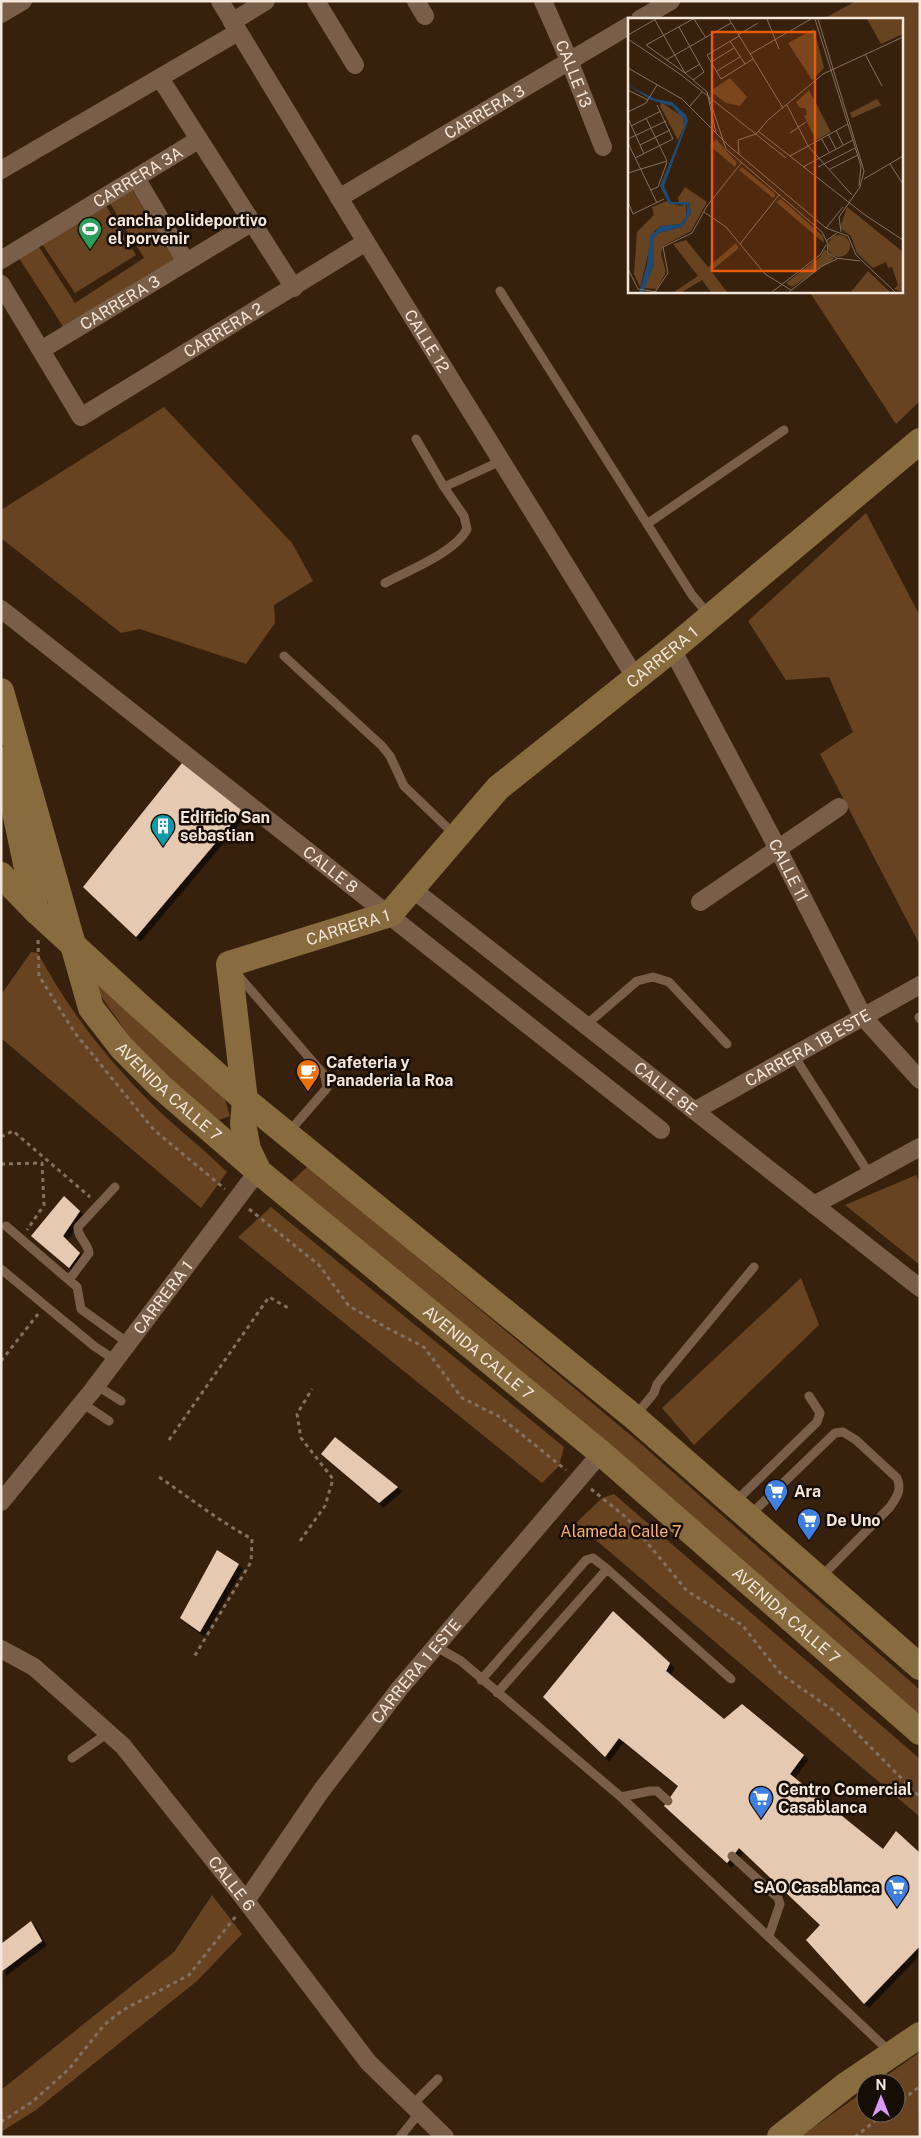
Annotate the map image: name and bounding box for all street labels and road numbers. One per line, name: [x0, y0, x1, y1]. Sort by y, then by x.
street label: CALLE 13: [552, 37, 596, 110]
street label: CARRERA 3: [441, 80, 528, 143]
street label: CARRERA 3A: [89, 142, 186, 211]
street label: CARRERA 3: [76, 271, 163, 334]
street label: CARRERA 2: [180, 298, 266, 361]
street label: CALLE 12: [400, 306, 454, 376]
street label: CARRERA 1: [622, 622, 701, 691]
street label: CALLE 11: [765, 836, 813, 904]
street label: CALLE 8: [299, 842, 362, 897]
street label: CARRERA 1: [304, 905, 392, 949]
street label: CARRERA 1B ESTE: [742, 1005, 874, 1090]
street label: AVENIDA CALLE 7: [112, 1038, 226, 1145]
street label: CALLE 8E: [630, 1058, 701, 1119]
street label: CARRERA 1: [129, 1257, 196, 1338]
street label: AVENIDA CALLE 7: [420, 1301, 537, 1403]
street label: AVENIDA CALLE 7: [729, 1563, 844, 1667]
street label: CARRERA 1 ESTE: [367, 1615, 465, 1727]
street label: CALLE 6: [205, 1852, 259, 1915]

